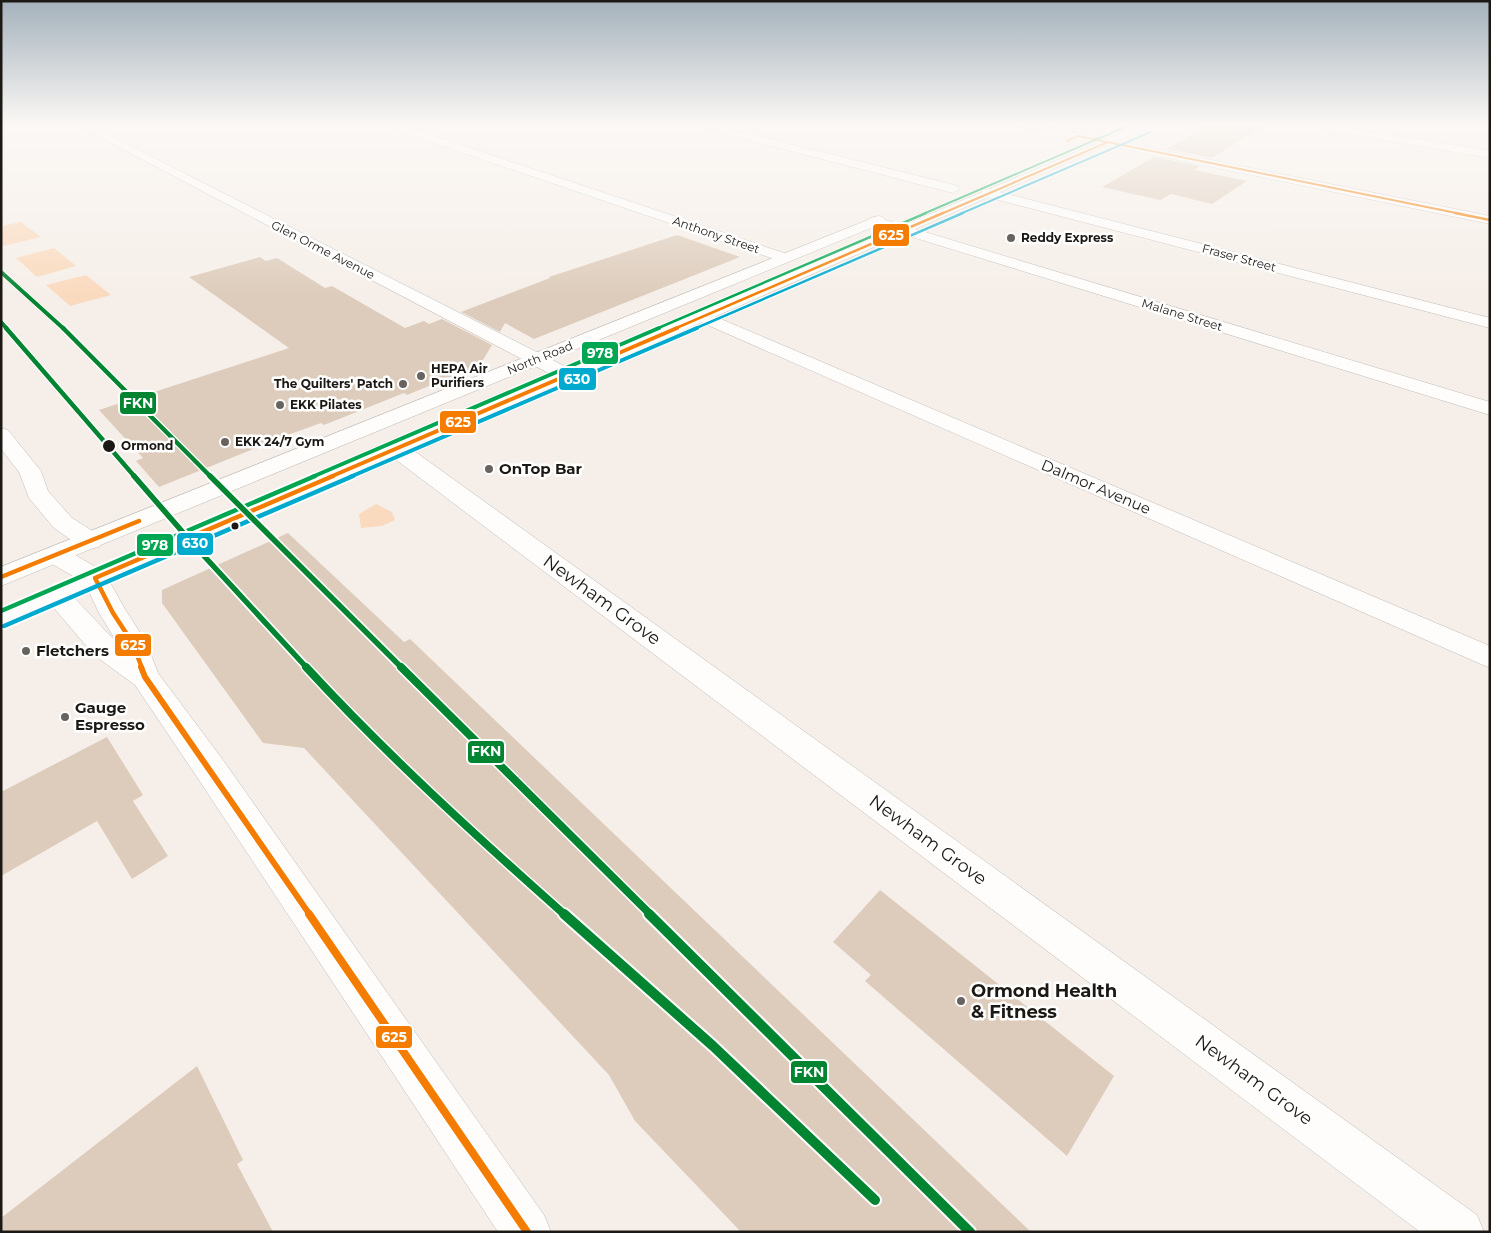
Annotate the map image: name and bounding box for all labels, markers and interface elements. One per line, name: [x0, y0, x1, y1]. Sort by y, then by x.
street label: Anthony Street: [671, 213, 762, 256]
street label: Glen Orme Avenue: [269, 217, 378, 282]
line badge: 625: [872, 223, 910, 247]
text: 625: [878, 226, 904, 244]
place label: Reddy Express: [1021, 230, 1114, 245]
marker: Reddy Express: [1005, 232, 1017, 244]
street label: Fraser Street: [1200, 240, 1278, 275]
street label: Malane Street: [1140, 295, 1224, 334]
street label: North Road: [505, 338, 575, 378]
line badge: 978: [581, 341, 619, 365]
text: 978: [587, 344, 613, 362]
place label: HEPA Air Purifiers: [431, 361, 488, 390]
line badge: 630: [558, 367, 597, 391]
marker: HEPA Air Purifiers: [415, 370, 427, 382]
text: 630: [564, 370, 590, 388]
place label: The Quilters' Patch: [274, 376, 393, 391]
marker: The Quilters' Patch: [397, 378, 409, 390]
line badge: FKN: [119, 391, 157, 415]
text: FKN: [123, 394, 153, 412]
place label: EKK Pilates: [290, 397, 362, 412]
marker: EKK Pilates: [274, 399, 286, 411]
line badge: 625: [439, 410, 477, 434]
text: 625: [445, 413, 471, 431]
place label: EKK 24/7 Gym: [235, 434, 324, 449]
marker: EKK 24/7 Gym: [219, 436, 231, 448]
marker: Ormond: [101, 438, 117, 454]
place label: Ormond: [121, 438, 173, 453]
street label: Dalmor Avenue: [1039, 455, 1154, 518]
place label: OnTop Bar: [499, 459, 583, 478]
marker: OnTop Bar: [483, 463, 495, 475]
unlabelled marker: [230, 521, 240, 531]
line badge: 630: [176, 532, 214, 556]
line badge: 978: [136, 533, 174, 557]
text: 630: [182, 534, 208, 552]
text: 978: [142, 536, 168, 554]
street label: Newham Grove: [539, 550, 665, 650]
line badge: 625: [114, 633, 152, 657]
text: 625: [120, 636, 146, 654]
place label: Fletchers: [36, 641, 109, 660]
marker: Fletchers: [20, 645, 32, 657]
place label: Gauge Espresso: [75, 698, 145, 734]
marker: Gauge Espresso: [59, 711, 71, 723]
line badge: FKN: [467, 740, 505, 764]
text: FKN: [471, 742, 501, 760]
street label: Newham Grove: [865, 790, 991, 890]
place label: Ormond Health & Fitness: [971, 980, 1117, 1023]
marker: Ormond Health & Fitness: [955, 995, 967, 1007]
line badge: 625: [375, 1025, 413, 1049]
text: 625: [381, 1028, 407, 1046]
street label: Newham Grove: [1191, 1030, 1317, 1130]
line badge: FKN: [790, 1060, 828, 1084]
text: FKN: [794, 1063, 824, 1081]

